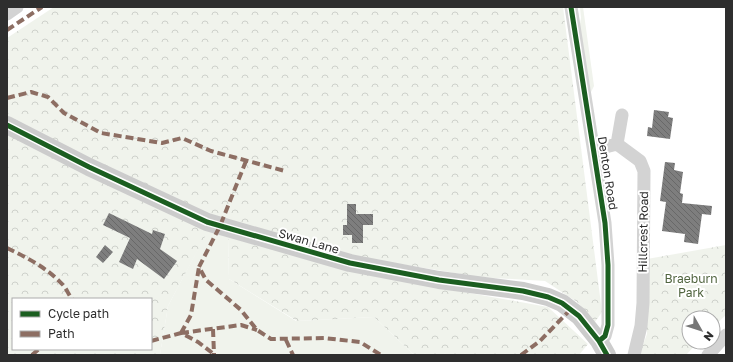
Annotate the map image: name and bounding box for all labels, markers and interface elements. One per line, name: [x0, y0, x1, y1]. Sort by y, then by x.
street label: Denton Road: [595, 135, 621, 211]
street label: Hillcrest Road: [635, 191, 651, 273]
street label: Swan Lane: [277, 225, 341, 257]
park label: Braeburn Park: [664, 271, 718, 300]
legend: [12, 298, 152, 350]
text: Cycle path: [48, 306, 109, 321]
north arrow: [681, 310, 721, 350]
text: Path: [48, 326, 75, 341]
text: N: [701, 329, 717, 344]

